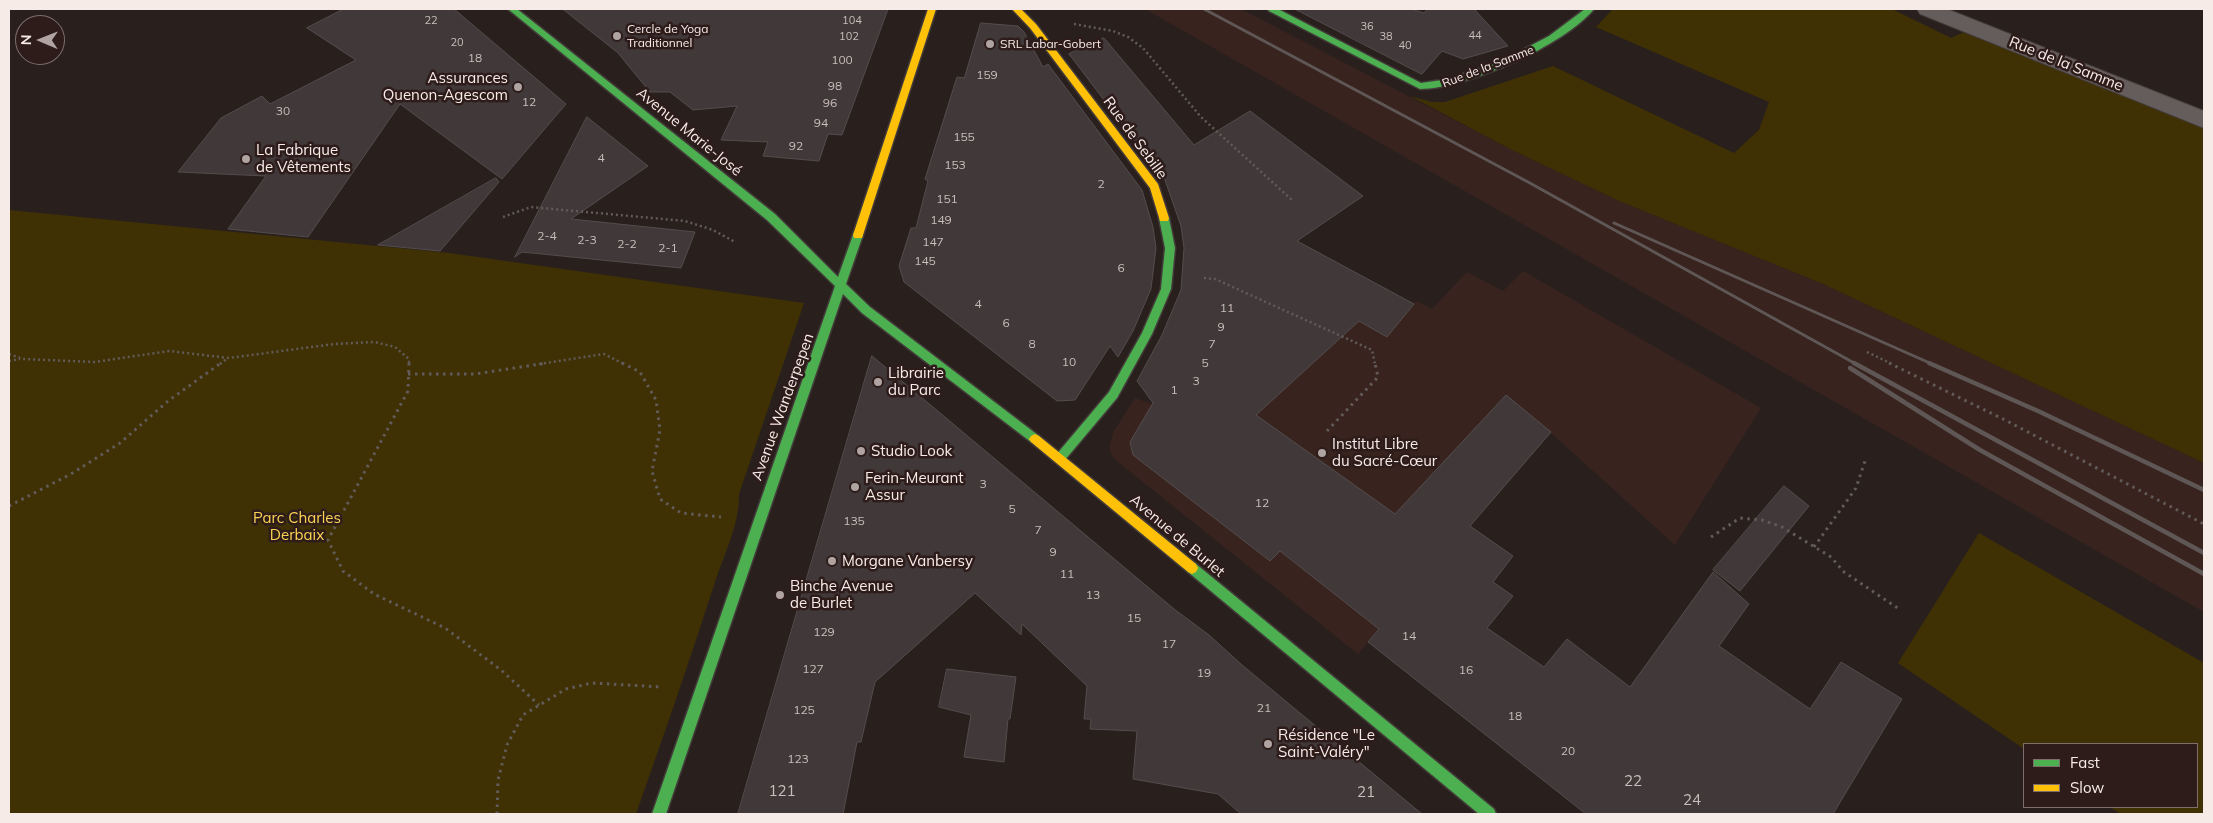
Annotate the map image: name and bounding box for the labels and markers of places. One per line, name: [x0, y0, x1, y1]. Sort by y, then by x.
place label: Cercle de Yoga Traditionnel: [627, 22, 709, 50]
marker: Cercle de Yoga Traditionnel: [611, 30, 623, 42]
place label: SRL Labar-Gobert: [1000, 37, 1101, 51]
marker: SRL Labar-Gobert: [984, 38, 996, 50]
place label: Assurances Quenon-Agescom: [383, 69, 508, 104]
marker: Assurances Quenon-Agescom: [512, 81, 524, 93]
place label: La Fabrique de Vêtements: [256, 141, 351, 176]
marker: La Fabrique de Vêtements: [240, 153, 252, 165]
place label: Librairie du Parc: [888, 364, 944, 399]
marker: Librairie du Parc: [872, 376, 884, 388]
place label: Institut Libre du Sacré-Cœur: [1332, 435, 1437, 470]
place label: Studio Look: [871, 442, 952, 460]
marker: Studio Look: [855, 445, 867, 457]
marker: Institut Libre du Sacré-Cœur: [1316, 447, 1328, 459]
place label: Ferin-Meurant Assur: [865, 469, 964, 504]
marker: Ferin-Meurant Assur: [849, 481, 861, 493]
place label: Morgane Vanbersy: [842, 552, 973, 570]
marker: Morgane Vanbersy: [826, 555, 838, 567]
place label: Binche Avenue de Burlet: [790, 577, 893, 612]
marker: Binche Avenue de Burlet: [774, 589, 786, 601]
place label: Résidence "Le Saint-Valéry": [1278, 726, 1375, 761]
marker: Résidence "Le Saint-Valéry": [1262, 738, 1274, 750]

